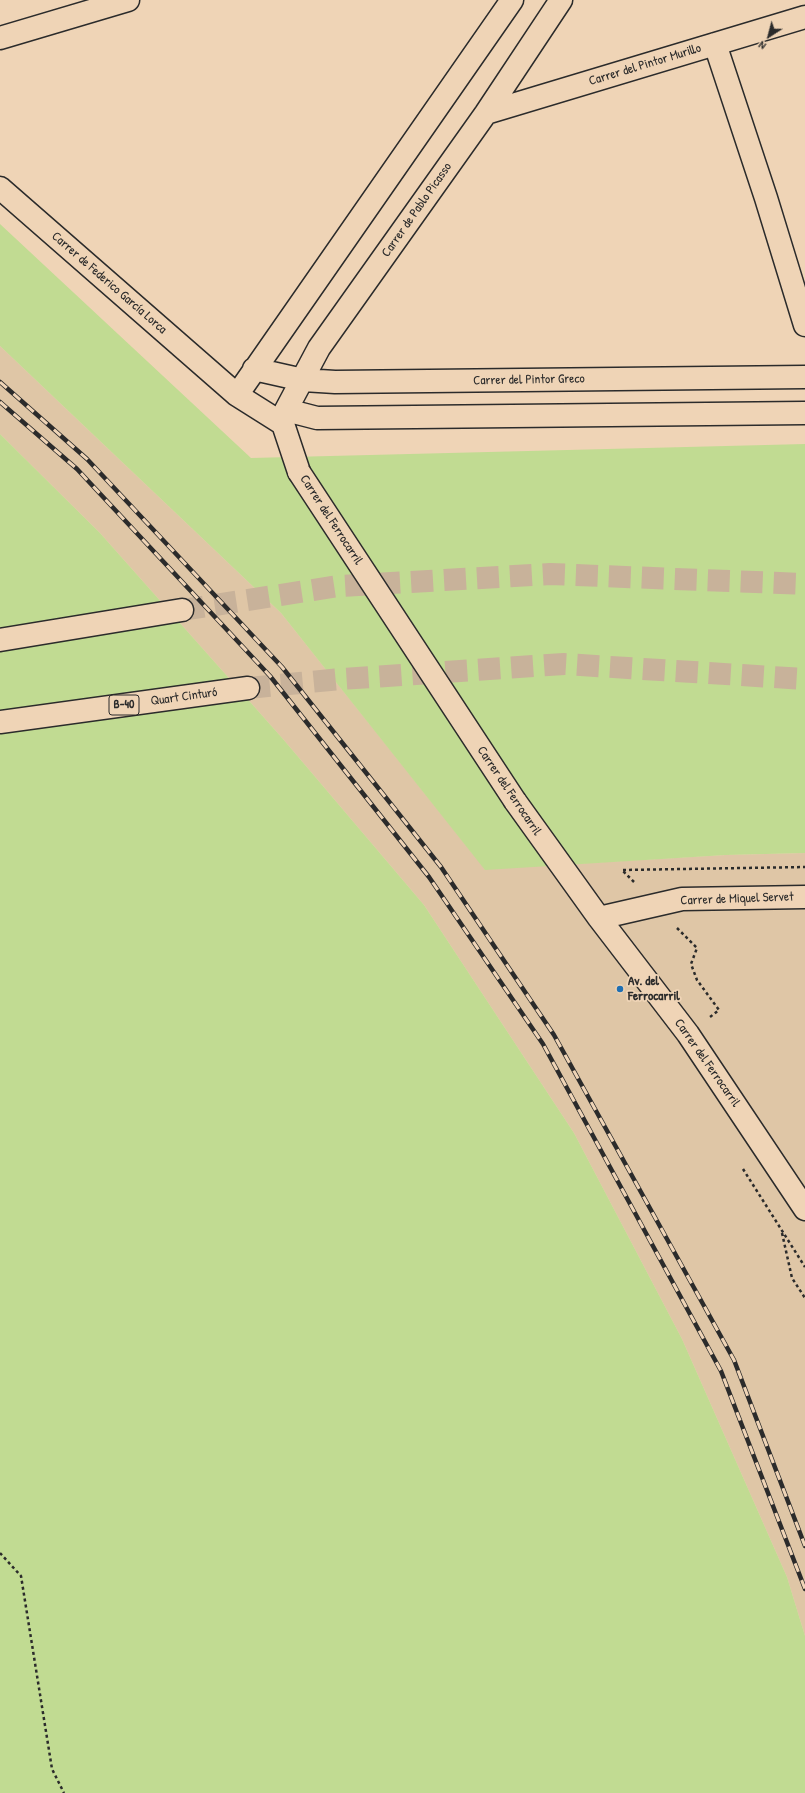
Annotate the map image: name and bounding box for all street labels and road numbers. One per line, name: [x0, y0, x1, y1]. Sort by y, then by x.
street label: Carrer del Pintor Murillo: [587, 41, 703, 89]
street label: Carrer de Pablo Picasso: [379, 160, 455, 260]
street label: Carrer de Federico García Lorca: [48, 229, 170, 337]
street label: Carrer del Pintor Greco: [473, 371, 585, 389]
street label: Carrer del Ferrocarril: [296, 472, 366, 568]
street label: Quart Cinturó: [150, 685, 218, 709]
road number: B-40: [109, 695, 139, 715]
street label: Carrer del Ferrocarril: [473, 744, 545, 838]
street label: Carrer de Miquel Servet: [680, 889, 794, 909]
street label: Carrer del Ferrocarril: [671, 1016, 743, 1110]

